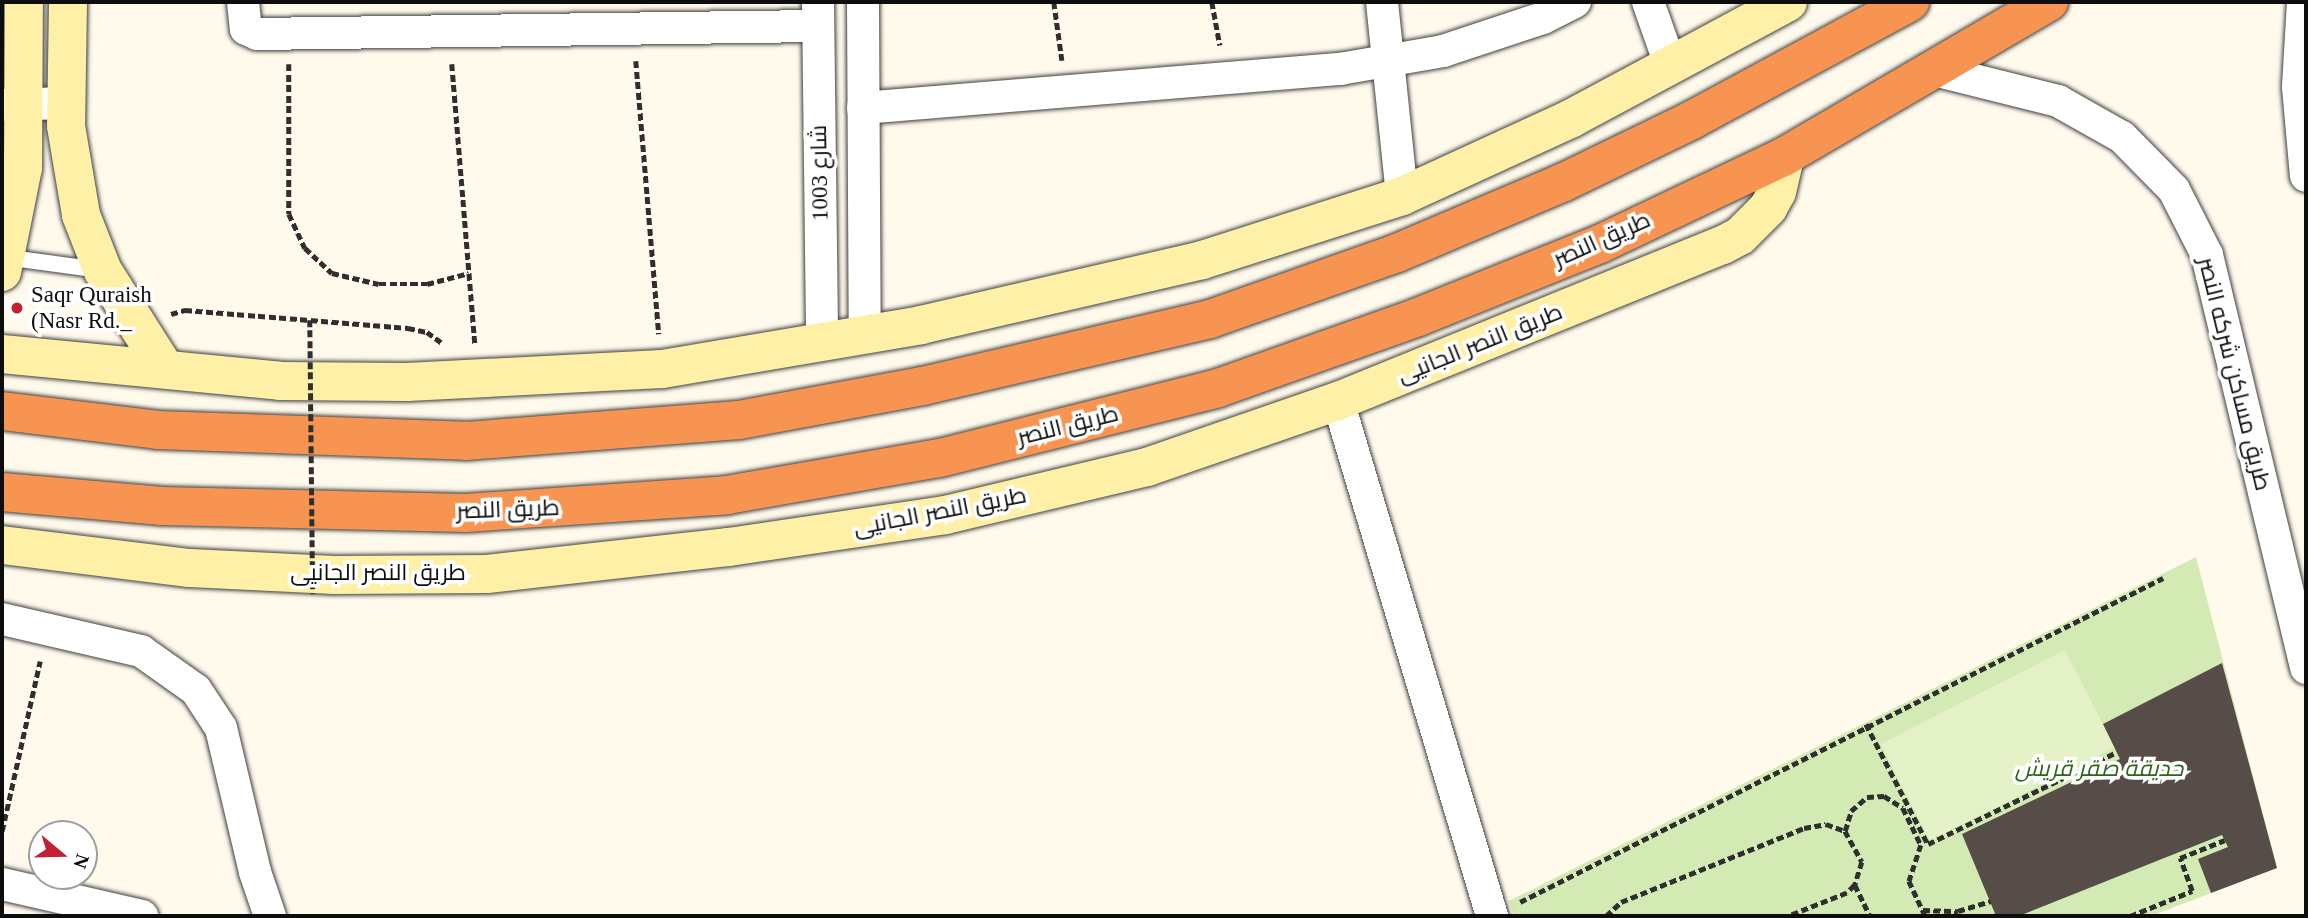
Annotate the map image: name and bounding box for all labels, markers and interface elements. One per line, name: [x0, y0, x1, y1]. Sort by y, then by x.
street label: شارع 1003: [805, 125, 835, 221]
street label: طريق النصر: [1549, 206, 1655, 274]
street label: طريق مساكن شركه النصر: [2192, 254, 2276, 494]
place label: Saqr Quraish (Nasr Rd._: [31, 281, 152, 335]
street label: طريق النصر الجانيى: [1393, 298, 1567, 390]
marker: Saqr Quraish (Nasr Rd._: [9, 300, 25, 316]
street label: طريق النصر: [1015, 400, 1121, 452]
street label: طريق النصر الجانيى: [851, 482, 1029, 542]
street label: طريق النصر: [456, 494, 560, 526]
street label: طريق النصر الجانيى: [290, 559, 466, 587]
park label: حديقة صقر قريش: [2015, 755, 2183, 783]
north arrow: [28, 820, 98, 890]
text: N: [69, 851, 94, 871]

